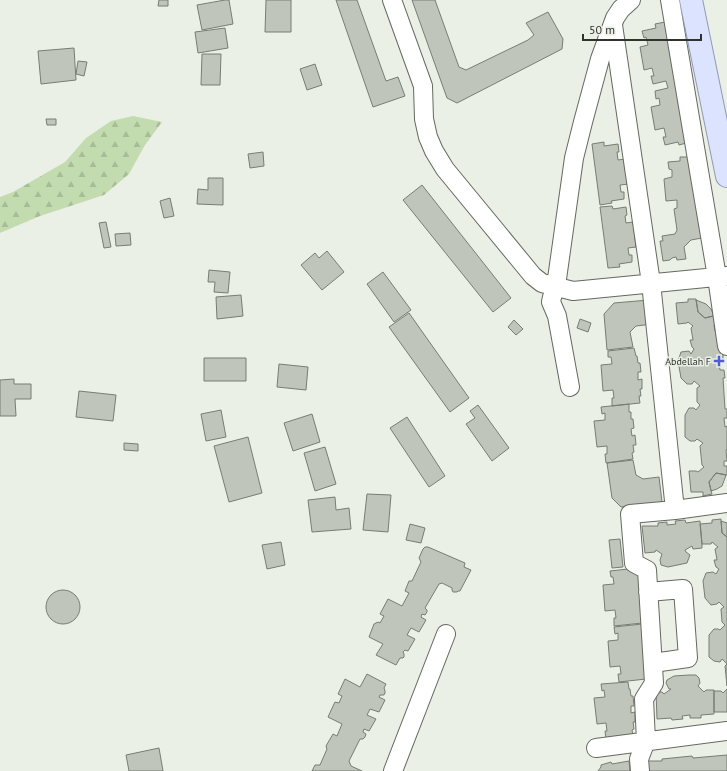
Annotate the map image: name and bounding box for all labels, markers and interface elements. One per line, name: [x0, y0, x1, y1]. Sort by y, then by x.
scale bar: [583, 16, 701, 42]
text: 50 m: [589, 22, 615, 37]
place label: Abdellah F: [665, 355, 711, 368]
marker: Abdellah F: [714, 356, 724, 366]

